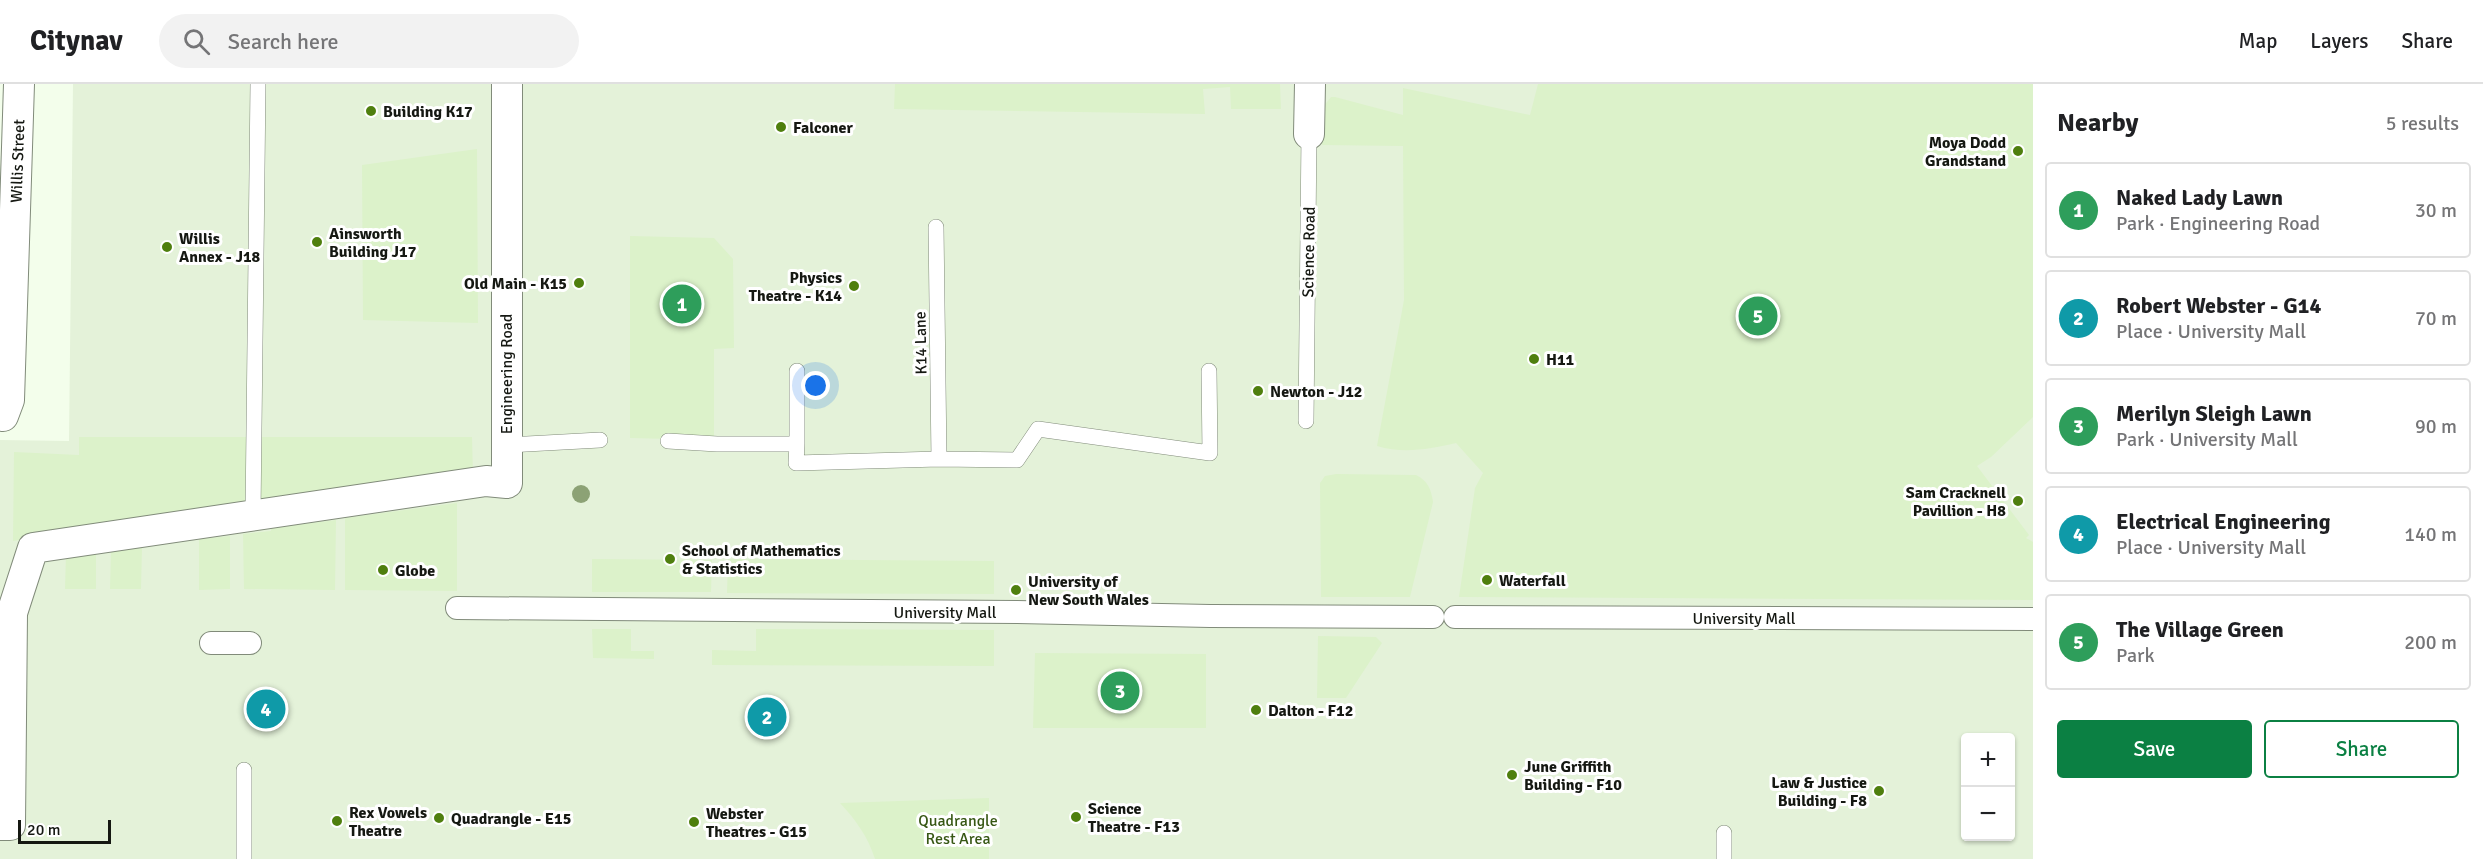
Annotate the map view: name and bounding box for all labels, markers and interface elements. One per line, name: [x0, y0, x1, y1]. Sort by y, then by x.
search box: [159, 14, 579, 68]
text: Citynav: [30, 24, 123, 58]
icon: search: [180, 25, 213, 58]
text: Search here: [228, 28, 339, 55]
text: Map: [2239, 28, 2277, 54]
text: Layers: [2310, 28, 2368, 54]
text: Share: [2401, 28, 2453, 54]
place label: Building K17: [383, 102, 473, 122]
marker: Building K17: [364, 104, 378, 118]
text: Nearby: [2057, 107, 2138, 139]
text: 5 results: [2386, 111, 2459, 136]
street label: Willis Street: [7, 118, 29, 203]
place label: Falconer: [793, 118, 854, 138]
marker: Falconer: [774, 120, 788, 134]
place label: Moya Dodd Grandstand: [1925, 133, 2006, 171]
marker: Moya Dodd Grandstand: [2011, 144, 2025, 158]
text: Naked Lady Lawn: [2116, 184, 2283, 211]
text: 1: [2073, 198, 2084, 223]
text: 30 m: [2415, 198, 2457, 223]
street label: Science Road: [1298, 206, 1320, 298]
text: Park · Engineering Road: [2116, 211, 2320, 236]
place label: Ainsworth Building J17: [329, 224, 417, 262]
place label: Willis Annex - J18: [179, 229, 261, 267]
marker: Ainsworth Building J17: [310, 235, 324, 249]
marker: Willis Annex - J18: [160, 240, 174, 254]
place label: Physics Theatre - K14: [749, 268, 842, 306]
place label: Old Main - K15: [464, 274, 567, 294]
marker: Old Main - K15: [572, 276, 586, 290]
marker: Physics Theatre - K14: [847, 279, 861, 293]
pin: 1: [662, 282, 702, 326]
text: Robert Webster - G14: [2116, 292, 2321, 319]
pin: 5: [1738, 294, 1778, 338]
text: 2: [2073, 306, 2084, 331]
text: 70 m: [2415, 306, 2457, 331]
street label: K14 Lane: [910, 311, 932, 375]
street label: Engineering Road: [497, 314, 517, 434]
text: Place · University Mall: [2116, 319, 2306, 344]
place label: H11: [1546, 350, 1575, 370]
marker: H11: [1527, 352, 1541, 366]
your location: [801, 371, 830, 400]
place label: Newton - J12: [1270, 382, 1363, 402]
marker: Newton - J12: [1251, 384, 1265, 398]
text: Merilyn Sleigh Lawn: [2116, 400, 2312, 427]
text: 3: [2073, 414, 2084, 439]
text: 90 m: [2415, 414, 2457, 439]
text: Park · University Mall: [2116, 427, 2298, 452]
place label: Sam Cracknell Pavillion - H8: [1906, 483, 2006, 521]
marker: Sam Cracknell Pavillion - H8: [2011, 494, 2025, 508]
text: Electrical Engineering: [2116, 508, 2330, 535]
text: 4: [2073, 522, 2084, 547]
text: 140 m: [2404, 522, 2457, 547]
text: Place · University Mall: [2116, 535, 2306, 560]
place label: School of Mathematics & Statistics: [682, 541, 841, 579]
marker: School of Mathematics & Statistics: [663, 552, 677, 566]
place label: Globe: [395, 561, 435, 581]
marker: Globe: [376, 563, 390, 577]
place label: Waterfall: [1499, 571, 1566, 591]
place label: University of New South Wales: [1028, 572, 1149, 610]
marker: Waterfall: [1480, 573, 1494, 587]
marker: University of New South Wales: [1009, 583, 1023, 597]
street label: University Mall: [894, 603, 997, 623]
street label: University Mall: [1693, 609, 1796, 629]
text: The Village Green: [2116, 616, 2284, 643]
text: 5: [2073, 630, 2084, 655]
text: 200 m: [2404, 630, 2457, 655]
text: Park: [2116, 643, 2154, 668]
pin: 3: [1100, 668, 1140, 714]
pin: 4: [246, 686, 286, 732]
pin: 2: [748, 694, 786, 740]
place label: Dalton - F12: [1268, 701, 1353, 721]
marker: Dalton - F12: [1249, 703, 1263, 717]
button: Save: [2057, 720, 2252, 778]
button: Share: [2264, 720, 2459, 778]
map controls: [1961, 733, 2015, 841]
button: +: [1961, 733, 2015, 787]
place label: June Griffith Building - F10: [1524, 757, 1622, 795]
marker: June Griffith Building - F10: [1505, 768, 1519, 782]
place label: Law & Justice Building - F8: [1771, 773, 1867, 811]
marker: Law & Justice Building - F8: [1872, 784, 1886, 798]
button: −: [1961, 787, 2015, 841]
place label: Science Theatre - F13: [1088, 799, 1180, 837]
place label: Rex Vowels Theatre: [349, 803, 427, 841]
place label: Webster Theatres - G15: [706, 804, 807, 842]
place label: Quadrangle - E15: [451, 809, 571, 829]
marker: Science Theatre - F13: [1069, 810, 1083, 824]
marker: Quadrangle - E15: [432, 811, 446, 825]
park label: Quadrangle Rest Area: [918, 811, 998, 849]
marker: Rex Vowels Theatre: [330, 814, 344, 828]
marker: Webster Theatres - G15: [687, 815, 701, 829]
scale bar: [18, 817, 111, 844]
text: 20 m: [27, 820, 61, 840]

